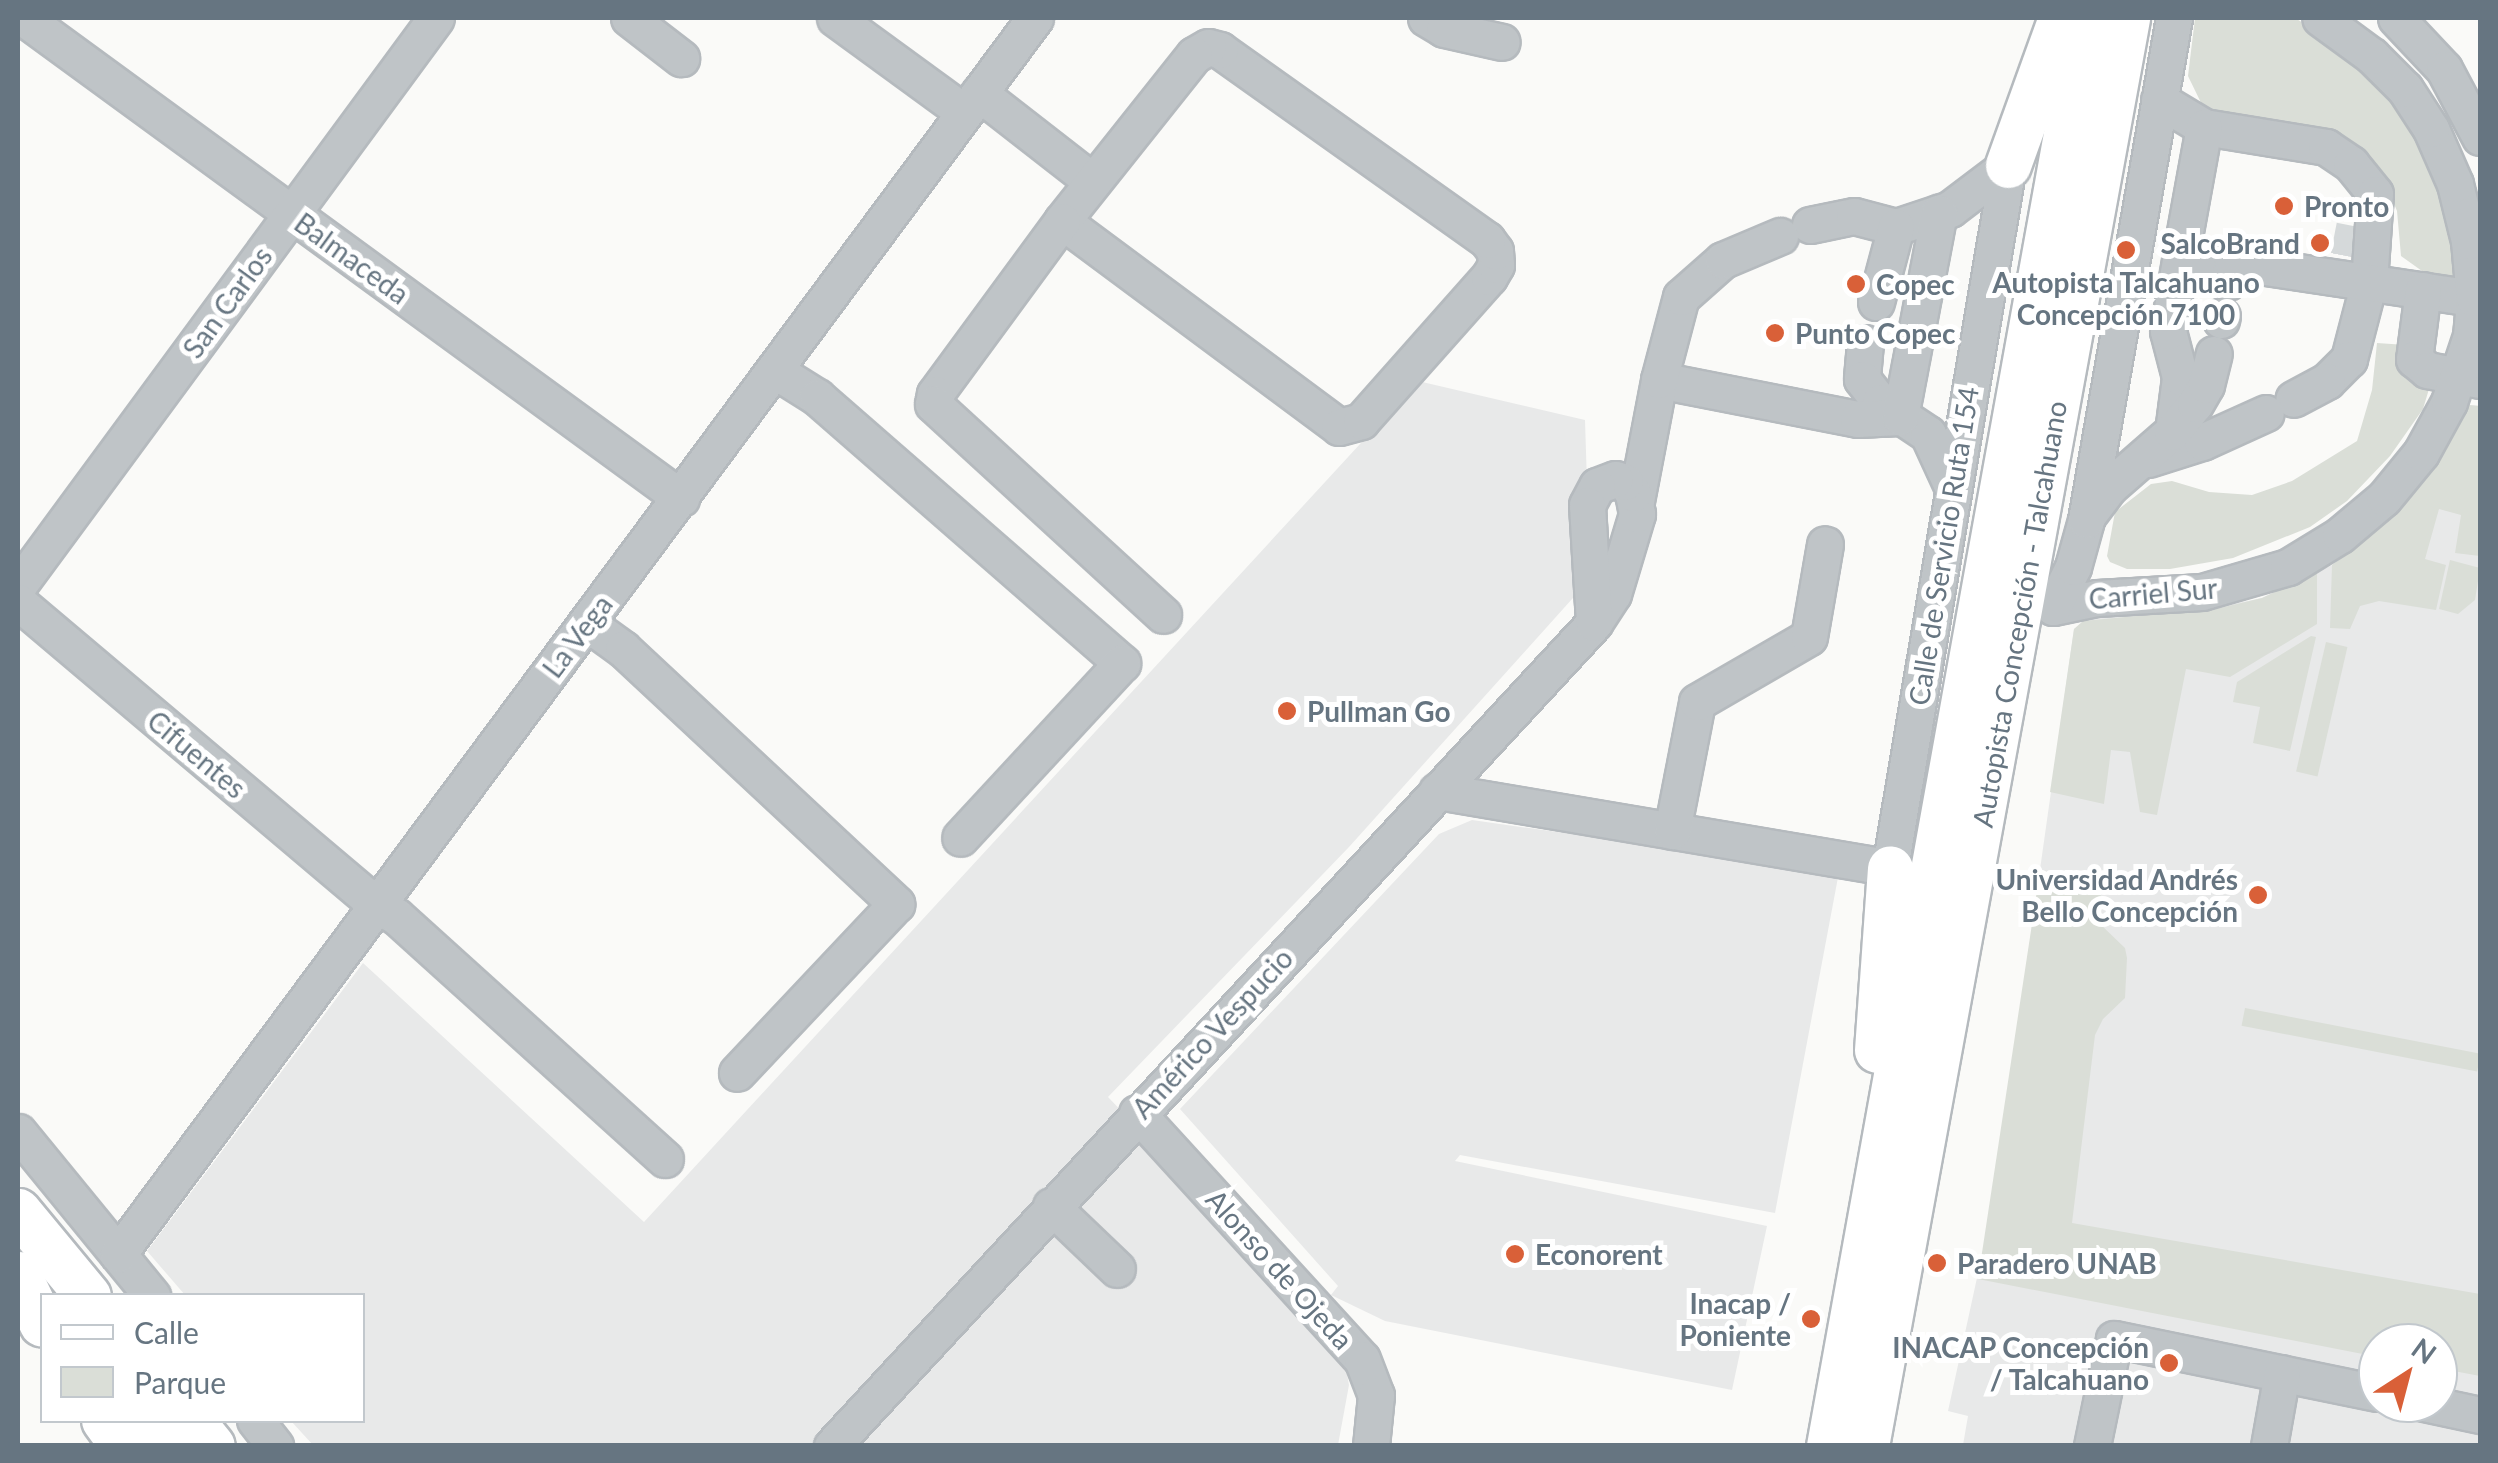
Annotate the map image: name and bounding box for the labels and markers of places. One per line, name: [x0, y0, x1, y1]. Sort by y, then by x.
place label: Pronto: [2304, 189, 2389, 223]
marker: Pronto: [2273, 195, 2295, 217]
place label: SalcoBrand: [2160, 226, 2300, 260]
marker: SalcoBrand: [2309, 232, 2331, 254]
marker: Autopista Talcahuano Concepción 7100: [2115, 239, 2137, 261]
place label: Autopista Talcahuano Concepción 7100: [1992, 265, 2260, 331]
place label: Copec: [1876, 267, 1955, 301]
marker: Copec: [1845, 273, 1867, 295]
place label: Punto Copec: [1795, 316, 1956, 350]
marker: Punto Copec: [1764, 322, 1786, 344]
place label: Pullman Go: [1307, 694, 1450, 728]
marker: Pullman Go: [1276, 700, 1298, 722]
place label: Universidad Andrés Bello Concepción: [1994, 862, 2238, 928]
marker: Universidad Andrés Bello Concepción: [2247, 884, 2269, 906]
place label: Econorent: [1535, 1237, 1663, 1271]
marker: Econorent: [1504, 1243, 1526, 1265]
place label: Paradero UNAB: [1957, 1246, 2157, 1280]
marker: Paradero UNAB: [1926, 1252, 1948, 1274]
place label: Inacap / Poniente: [1680, 1286, 1791, 1352]
marker: Inacap / Poniente: [1800, 1308, 1822, 1330]
place label: INACAP Concepción / Talcahuano: [1891, 1330, 2149, 1396]
marker: INACAP Concepción / Talcahuano: [2158, 1352, 2180, 1374]

